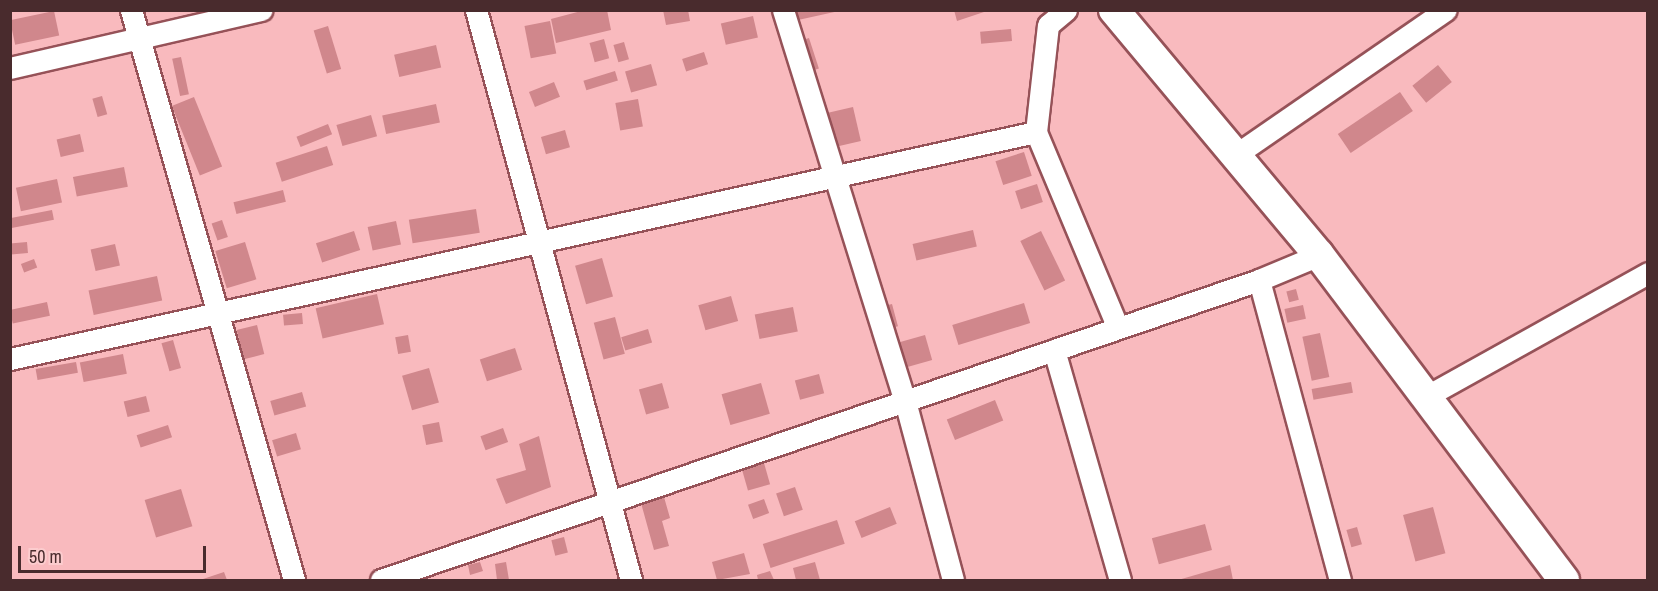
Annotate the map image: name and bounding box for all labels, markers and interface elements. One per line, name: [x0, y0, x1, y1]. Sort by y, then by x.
scale bar: [21, 534, 208, 572]
text: 50 m: [29, 544, 62, 569]

